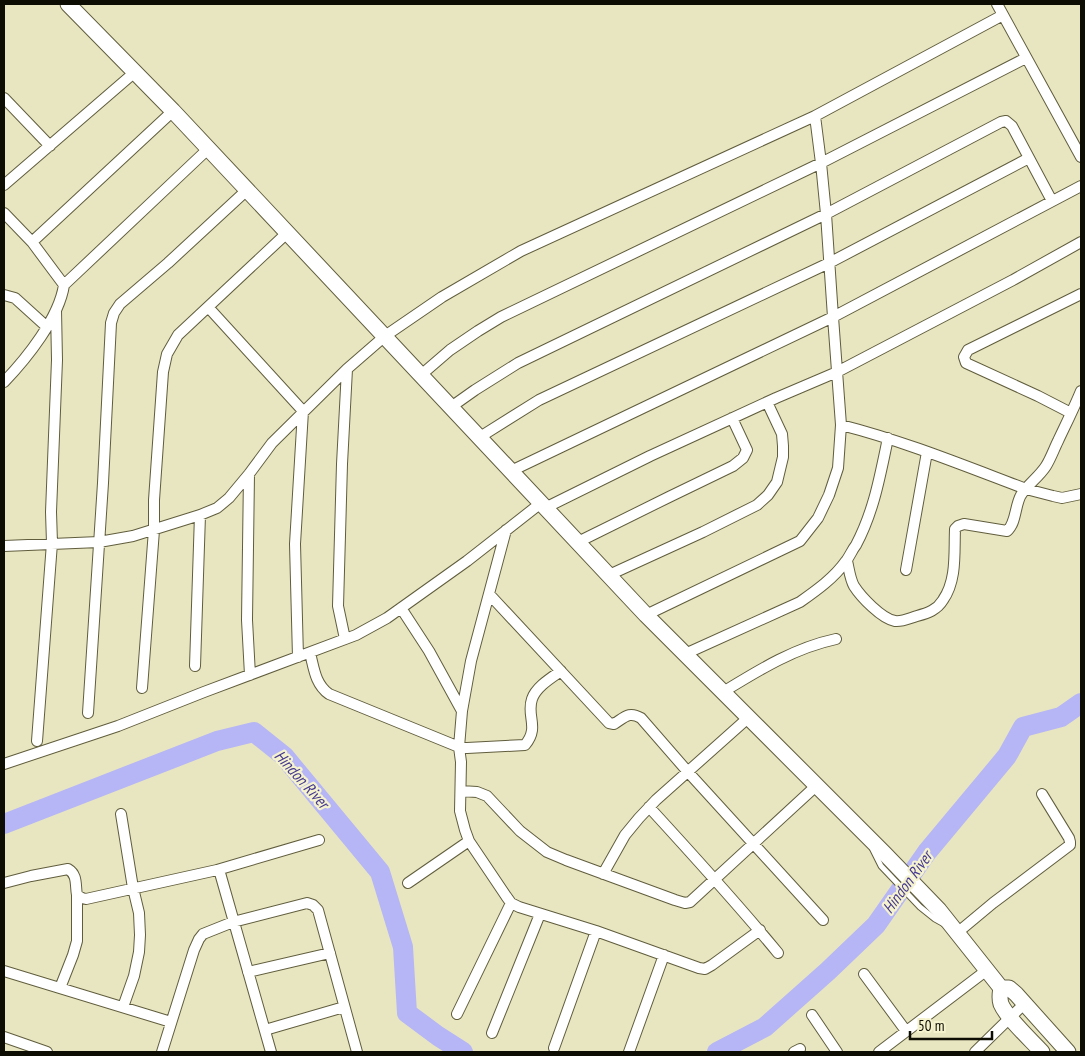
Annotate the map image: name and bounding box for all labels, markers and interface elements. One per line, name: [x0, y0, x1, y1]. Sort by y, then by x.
water label: Hindon River: [271, 746, 335, 814]
water label: Hindon River: [878, 845, 938, 917]
scale bar: [910, 1008, 992, 1040]
text: 50 m: [918, 1016, 944, 1035]

